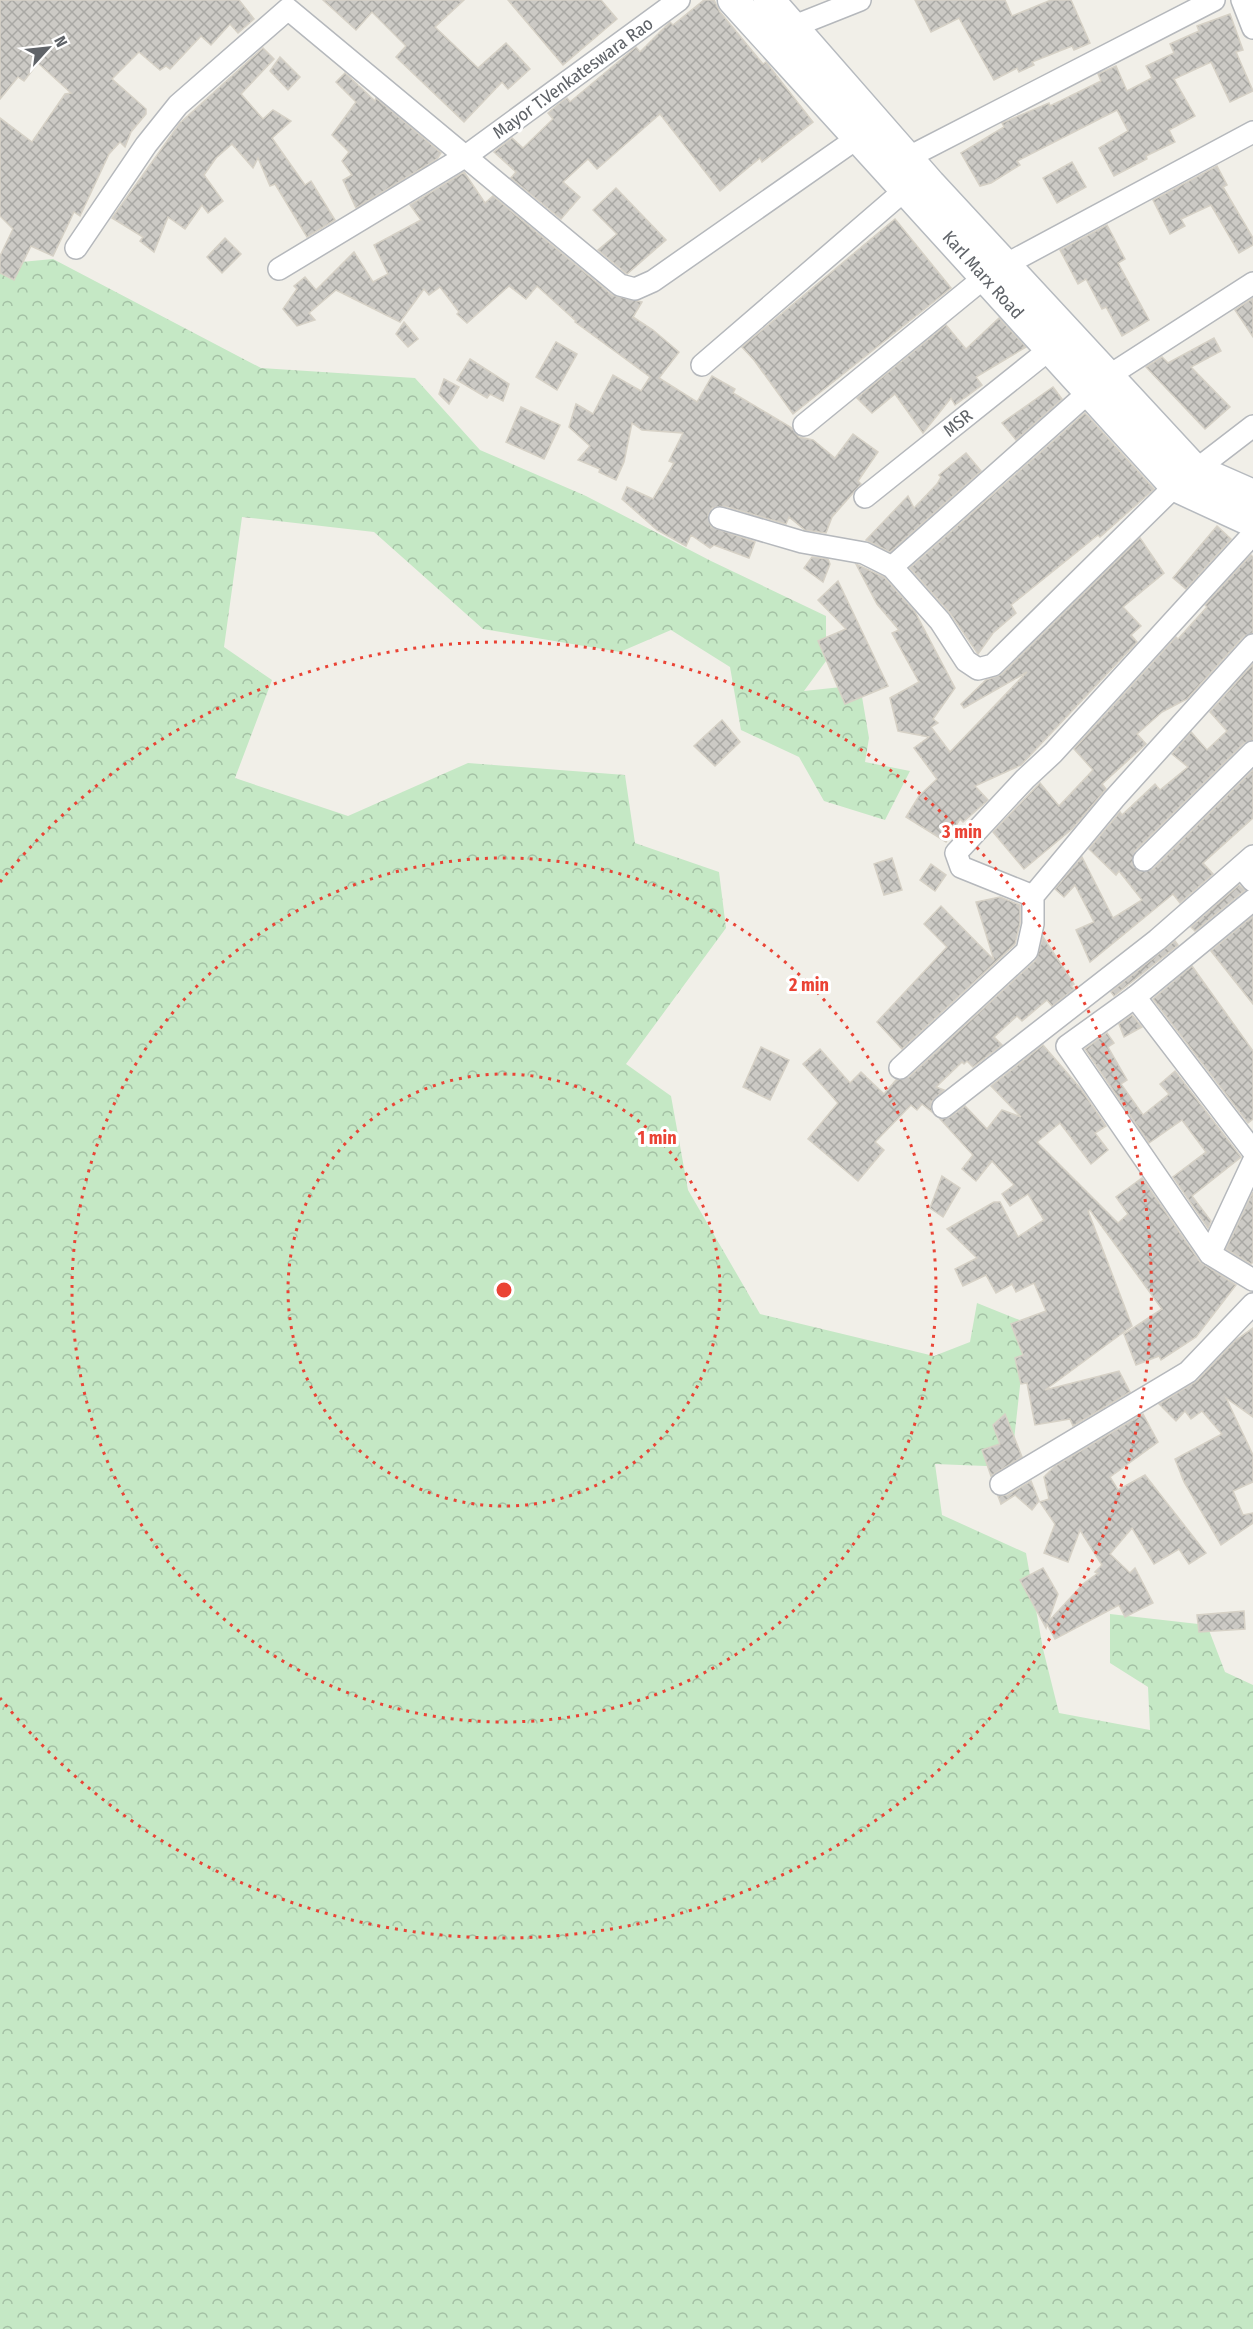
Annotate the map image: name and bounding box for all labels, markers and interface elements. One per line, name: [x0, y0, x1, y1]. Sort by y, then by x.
street label: Mayor T.Venkateswara Rao: [489, 12, 657, 144]
north arrow: [18, 18, 78, 78]
text: N: [50, 33, 72, 50]
street label: Karl Marx Road: [938, 226, 1028, 324]
street label: MSR: [939, 404, 977, 441]
text: 3 min: [941, 821, 982, 843]
text: 2 min: [788, 974, 829, 996]
text: 1 min: [637, 1127, 677, 1149]
centre of rings: [494, 1280, 514, 1300]

